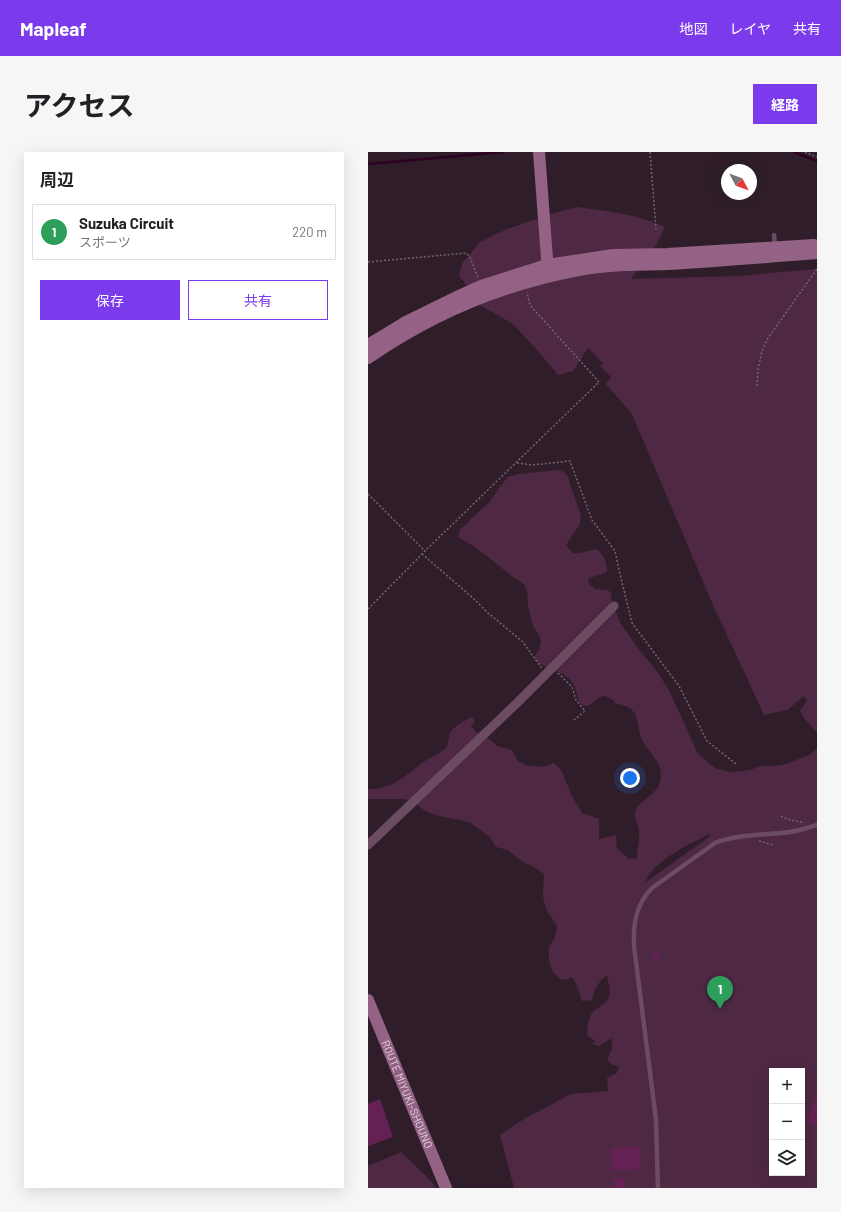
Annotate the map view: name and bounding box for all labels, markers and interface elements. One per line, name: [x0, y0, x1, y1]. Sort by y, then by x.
text: Mapleaf: [20, 17, 87, 40]
text: 地図: [679, 20, 707, 37]
text: レイヤ: [729, 20, 771, 37]
text: 共有: [793, 20, 821, 37]
button: 経路: [753, 84, 817, 124]
text: アクセス: [24, 88, 135, 122]
north arrow: [721, 164, 757, 200]
text: 周辺: [40, 169, 74, 189]
text: Suzuka Circuit: [79, 214, 174, 232]
text: 1: [52, 224, 56, 240]
text: 220 m: [292, 224, 327, 240]
text: スポーツ: [79, 234, 131, 250]
button: 保存: [40, 280, 180, 320]
button: 共有: [188, 280, 328, 320]
your location: [620, 768, 640, 788]
pin: 1: [707, 976, 733, 1009]
street label: ROUTE MIYUKI-SHOUNO: [379, 1038, 436, 1150]
map controls: [769, 1068, 805, 1176]
button: +: [769, 1068, 805, 1104]
button: −: [769, 1104, 805, 1140]
button: layers: [769, 1140, 805, 1176]

